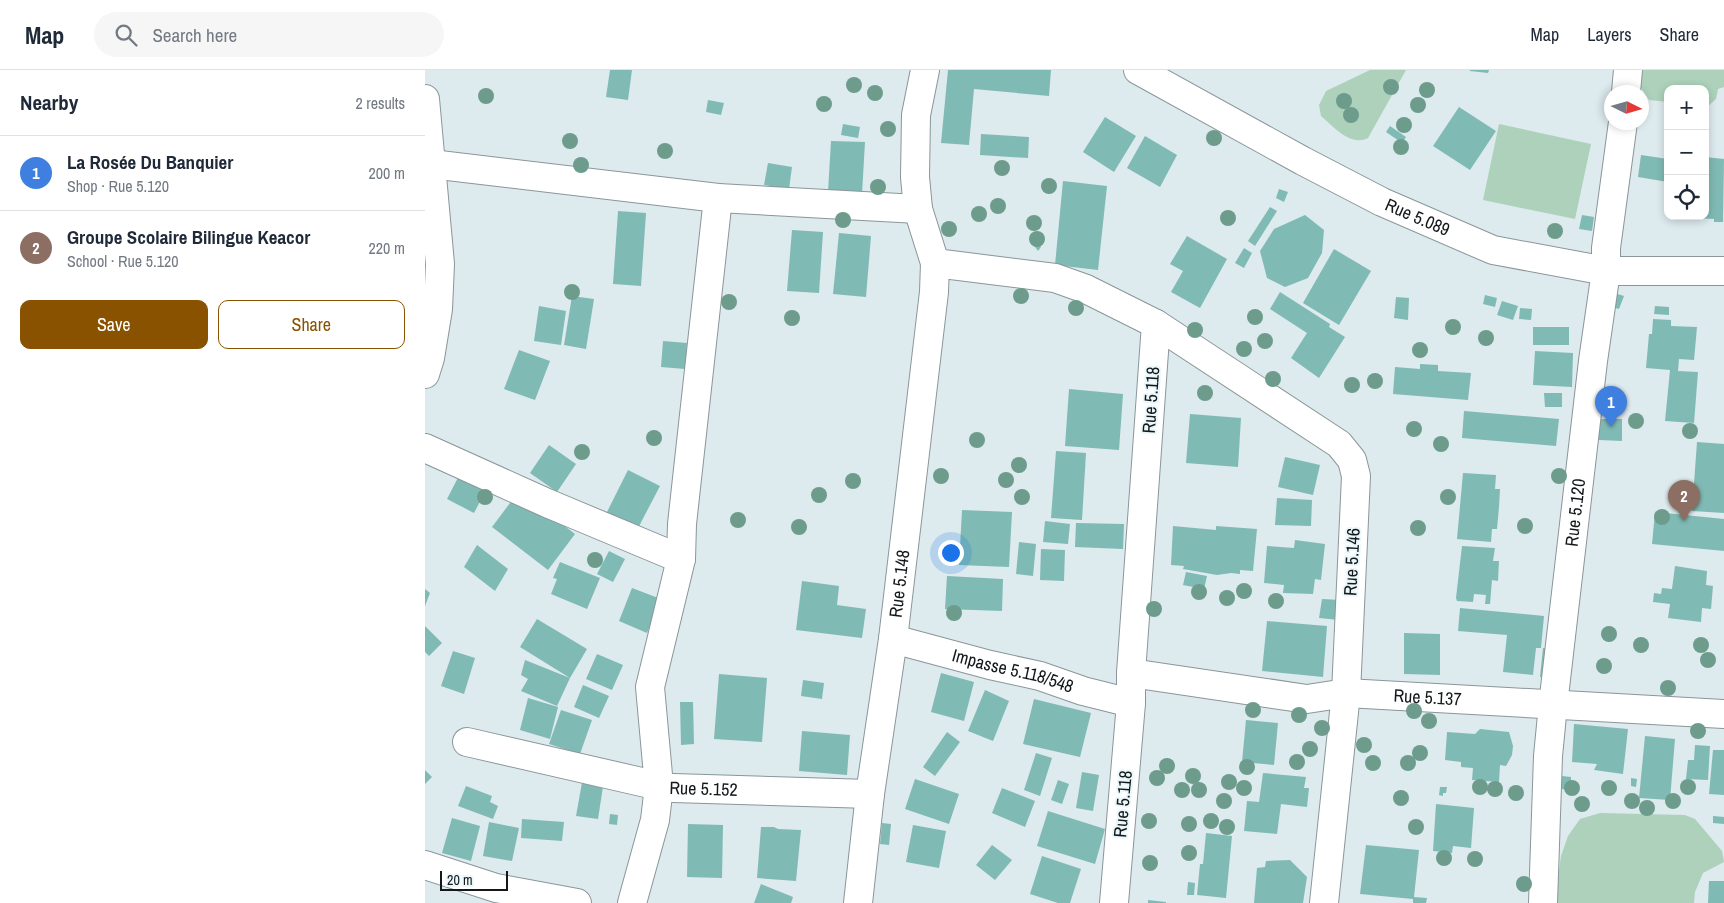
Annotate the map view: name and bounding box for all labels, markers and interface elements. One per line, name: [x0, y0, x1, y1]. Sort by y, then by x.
search box: [94, 12, 444, 57]
text: Map: [25, 19, 64, 51]
icon: search: [112, 21, 140, 49]
text: Search here: [152, 22, 237, 48]
text: Map: [1531, 22, 1559, 47]
text: Layers: [1587, 22, 1632, 47]
text: Share: [1660, 22, 1699, 47]
north arrow: [1604, 85, 1649, 130]
map controls: [1664, 85, 1709, 220]
button: +: [1664, 85, 1709, 130]
text: Nearby: [20, 88, 78, 117]
text: 2 results: [355, 92, 405, 114]
button: −: [1664, 130, 1709, 175]
text: La Rosée Du Banquier: [67, 149, 233, 175]
text: 1: [32, 162, 40, 184]
text: 200 m: [369, 162, 405, 184]
text: Shop · Rue 5.120: [67, 175, 169, 197]
button: locate: [1664, 175, 1709, 220]
street label: Rue 5.089: [1381, 192, 1454, 242]
text: Groupe Scolaire Bilingue Keacor: [67, 224, 310, 250]
text: 2: [32, 237, 40, 259]
text: 220 m: [369, 237, 405, 259]
text: School · Rue 5.120: [67, 250, 179, 272]
button: Save: [20, 300, 208, 349]
button: Share: [218, 300, 405, 349]
street label: Rue 5.118: [1136, 366, 1165, 434]
pin: 1: [1595, 386, 1627, 427]
street label: Rue 5.120: [1559, 477, 1591, 548]
pin: 2: [1668, 480, 1700, 521]
street label: Rue 5.146: [1337, 527, 1366, 597]
your location: [938, 540, 964, 566]
street label: Rue 5.148: [883, 548, 915, 619]
street label: Impasse 5.118/548: [949, 642, 1077, 699]
street label: Rue 5.137: [1393, 683, 1462, 711]
street label: Rue 5.118: [1107, 769, 1138, 838]
street label: Rue 5.152: [669, 775, 738, 802]
scale bar: [440, 868, 507, 891]
text: 20 m: [447, 871, 473, 889]

